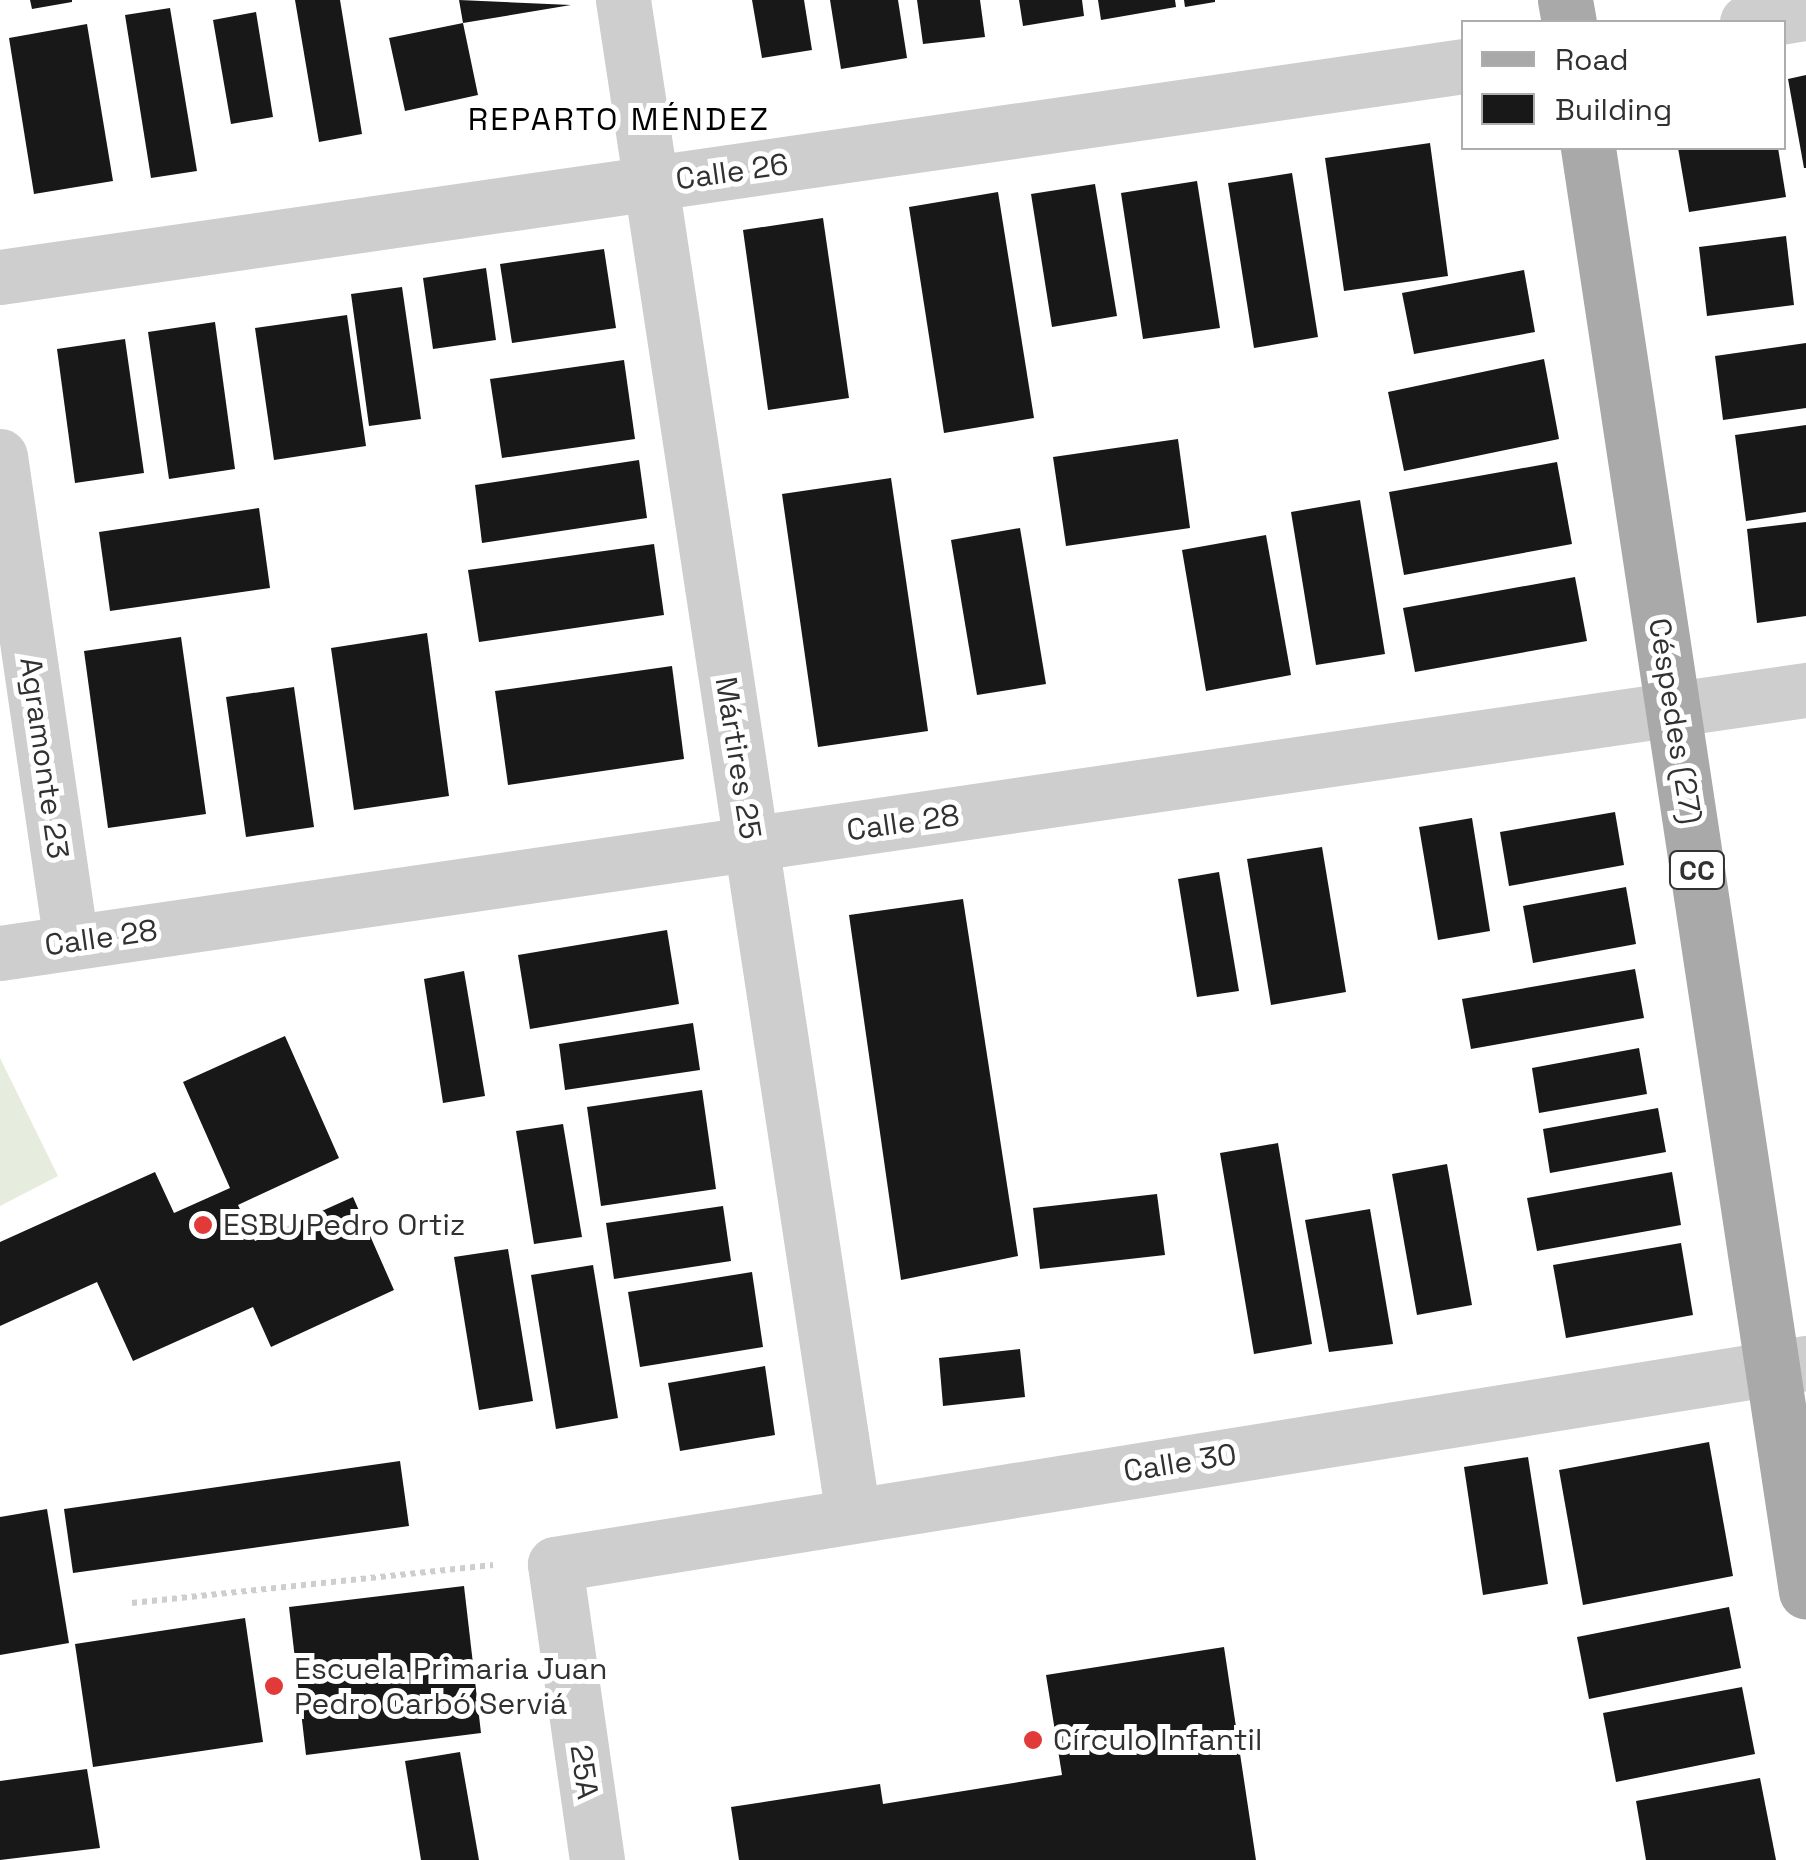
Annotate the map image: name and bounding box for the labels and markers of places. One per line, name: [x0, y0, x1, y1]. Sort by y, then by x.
place label: ESBU Pedro Ortiz: [223, 1207, 465, 1243]
marker: ESBU Pedro Ortiz: [192, 1214, 214, 1236]
place label: Escuela Primaria Juan Pedro Carbó Serviá: [294, 1651, 607, 1722]
marker: Escuela Primaria Juan Pedro Carbó Serviá: [263, 1675, 285, 1697]
place label: Círculo Infantil: [1053, 1722, 1262, 1758]
marker: Círculo Infantil: [1022, 1729, 1044, 1751]

